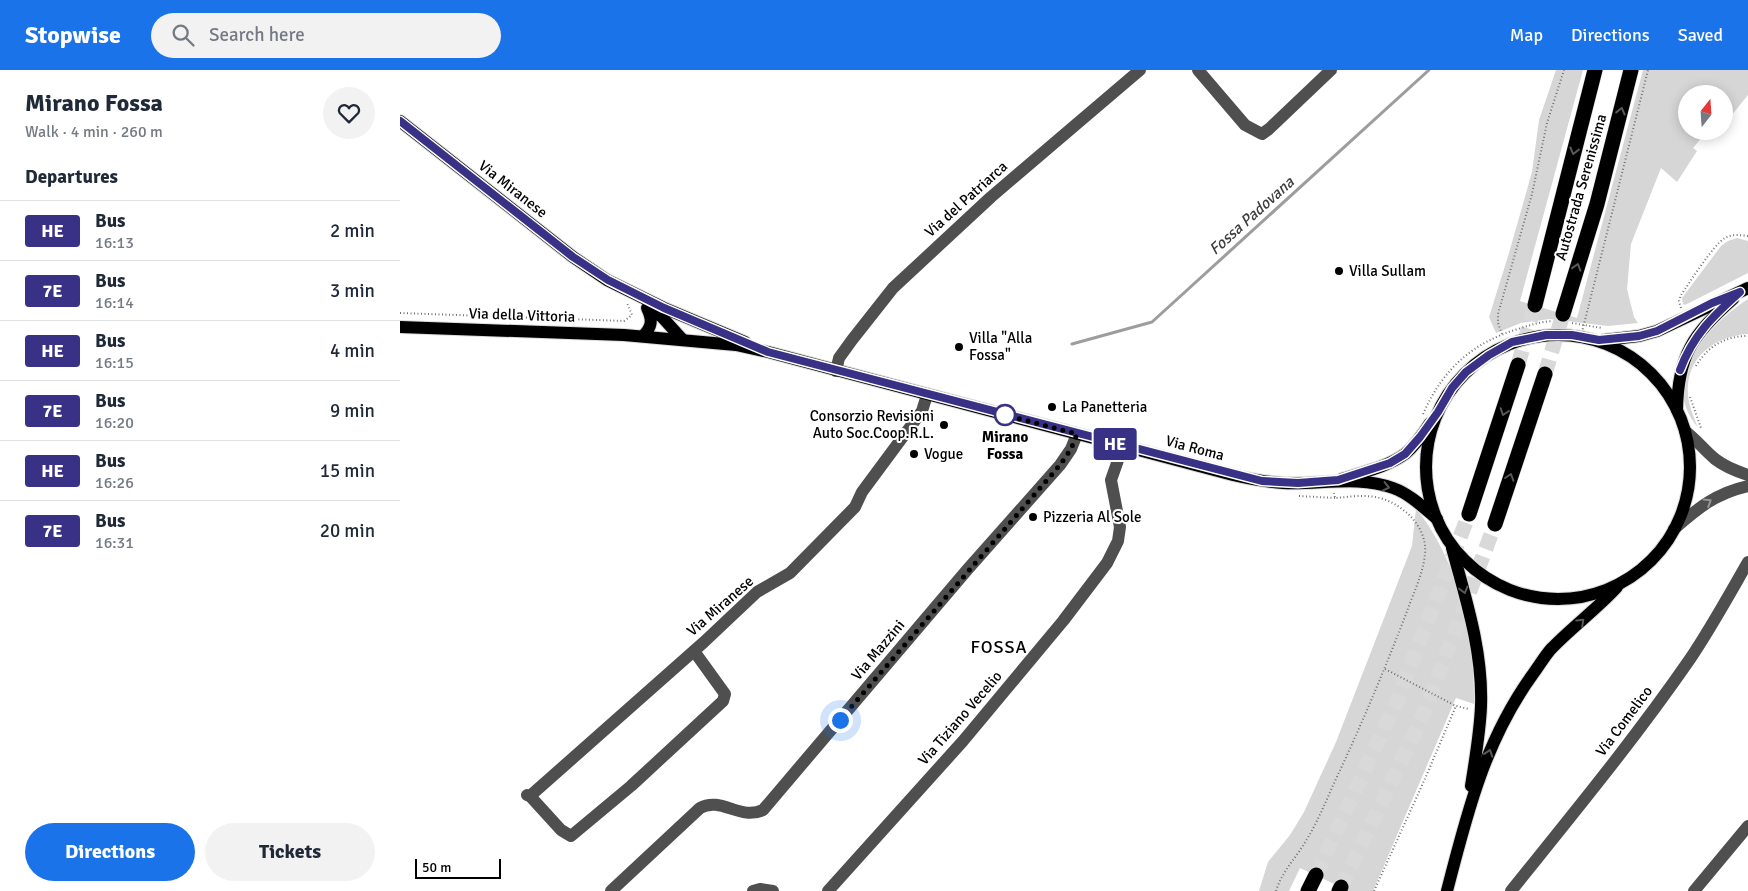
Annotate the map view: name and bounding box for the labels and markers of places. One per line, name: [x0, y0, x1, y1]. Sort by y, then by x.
place label: Villa Sullam: [1349, 262, 1426, 280]
marker: Villa Sullam: [1333, 265, 1345, 277]
place label: Villa "Alla Fossa": [969, 329, 1032, 364]
marker: Villa "Alla Fossa": [953, 341, 965, 353]
place label: La Panetteria: [1062, 398, 1147, 416]
marker: La Panetteria: [1046, 401, 1058, 413]
marker: Mirano Fossa: [994, 404, 1016, 426]
place label: Consorzio Revisioni Auto Soc.Coop.R.L.: [810, 407, 934, 442]
marker: Consorzio Revisioni Auto Soc.Coop.R.L.: [938, 419, 950, 431]
place label: Mirano Fossa: [982, 428, 1028, 463]
place label: Vogue: [924, 445, 963, 463]
marker: Vogue: [908, 448, 920, 460]
place label: Pizzeria Al Sole: [1043, 508, 1142, 526]
marker: Pizzeria Al Sole: [1027, 511, 1039, 523]

